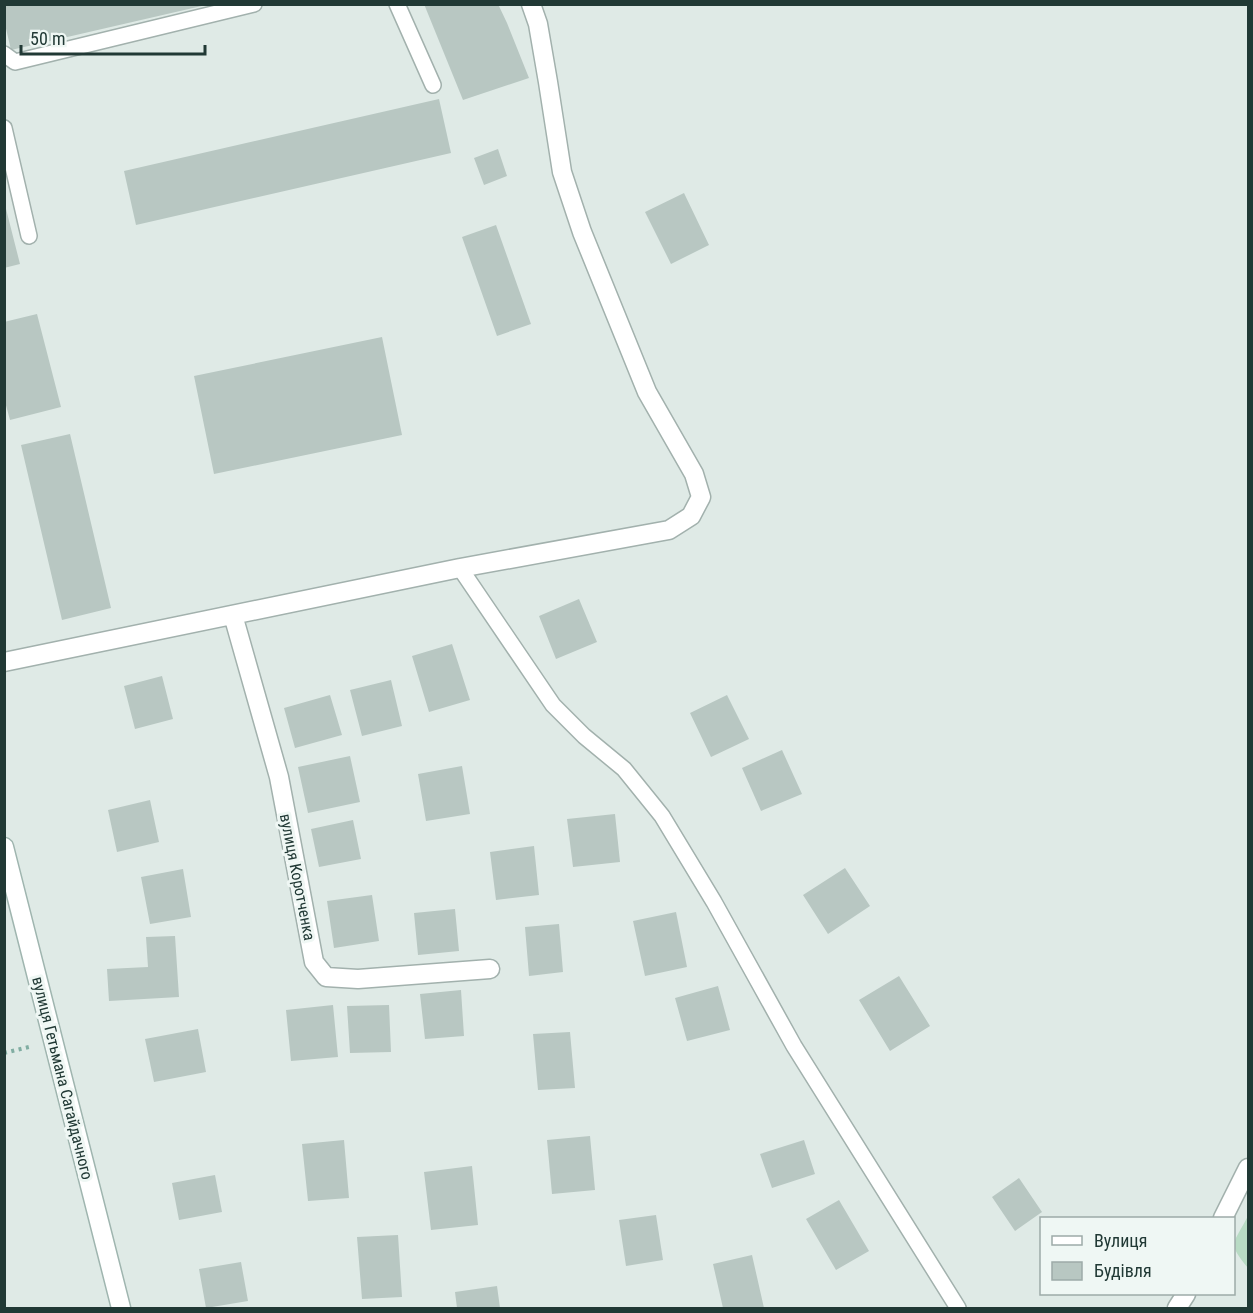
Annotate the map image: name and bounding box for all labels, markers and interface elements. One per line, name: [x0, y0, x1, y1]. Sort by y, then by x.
scale bar: [21, 18, 206, 56]
text: 50 m: [30, 28, 65, 49]
street label: вулиця Коротченка: [276, 812, 319, 942]
street label: вулиця Гетьмана Сагайдачного: [28, 975, 97, 1182]
legend: [1040, 1217, 1235, 1295]
text: Вулиця: [1094, 1230, 1148, 1251]
text: Будівля: [1094, 1260, 1152, 1281]

